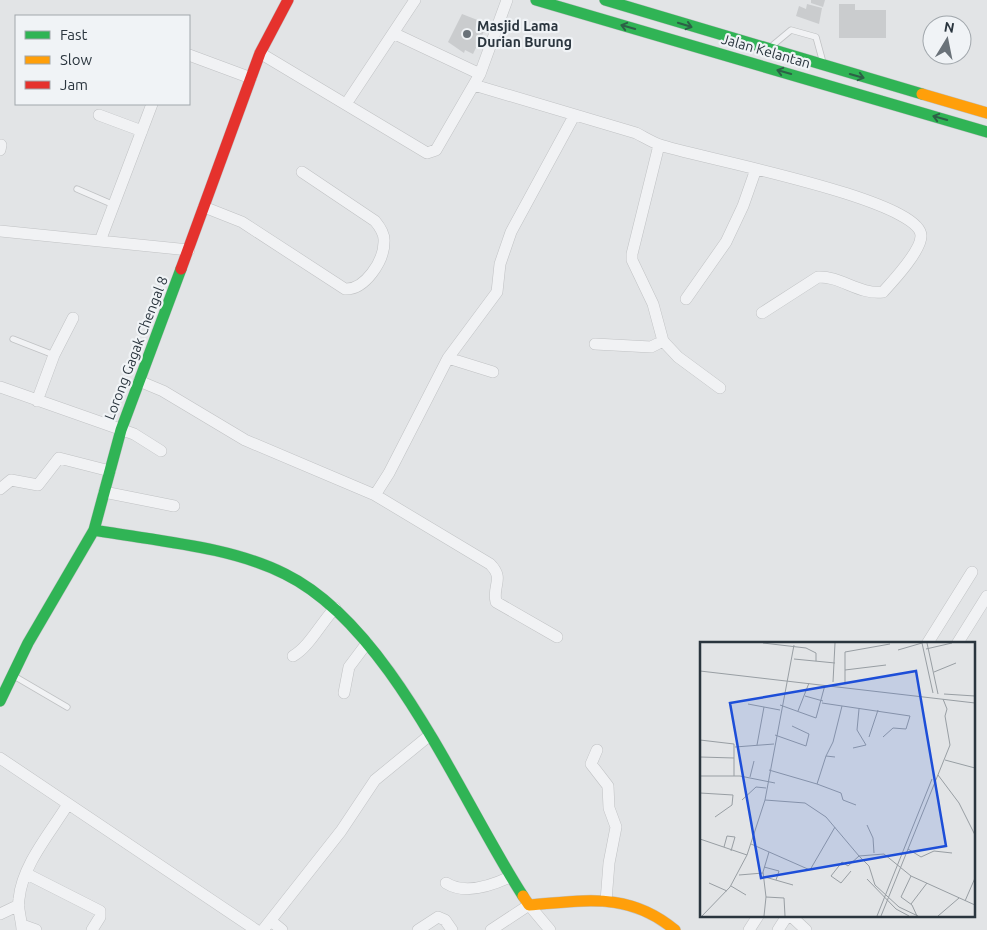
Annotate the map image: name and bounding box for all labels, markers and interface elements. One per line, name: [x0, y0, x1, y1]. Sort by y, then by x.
legend: [15, 15, 190, 105]
north arrow: [922, 15, 972, 65]
place label: Masjid Lama Durian Burung: [477, 18, 572, 50]
text: N: [943, 18, 956, 36]
one-way arrow: [676, 20, 692, 30]
one-way arrow: [621, 22, 637, 31]
text: Fast: [60, 26, 88, 43]
marker: Masjid Lama Durian Burung: [461, 28, 473, 40]
street label: Jalan Kelantan: [720, 31, 812, 71]
text: Slow: [60, 51, 93, 68]
one-way arrow: [777, 67, 793, 77]
one-way arrow: [849, 71, 865, 81]
text: Jam: [60, 76, 88, 93]
one-way arrow: [933, 112, 949, 122]
street label: Lorong Gagak Chengal 8: [101, 274, 171, 422]
inset map: [700, 642, 974, 918]

